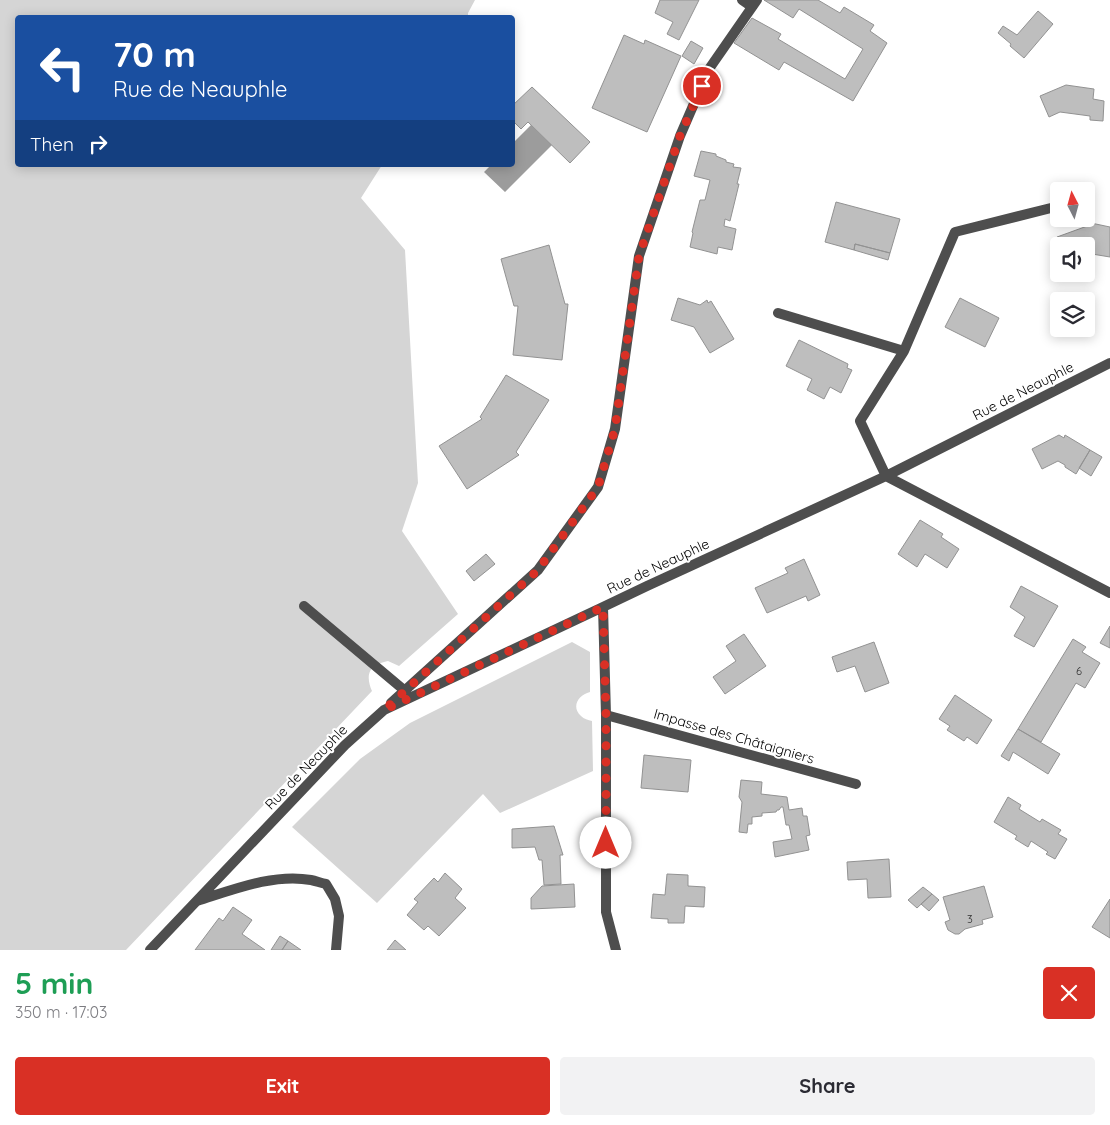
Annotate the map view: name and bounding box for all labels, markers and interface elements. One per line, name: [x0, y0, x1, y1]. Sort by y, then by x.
text: 70 m: [113, 32, 196, 76]
icon: left: [30, 35, 95, 100]
pin: [681, 65, 723, 107]
icon: arrive: [688, 72, 716, 100]
text: Rue de Neauphle: [113, 75, 288, 103]
icon: right: [84, 130, 112, 158]
text: Then: [30, 132, 74, 156]
north arrow: [1050, 182, 1095, 228]
map controls: [1050, 182, 1095, 337]
button: sound: [1050, 237, 1095, 282]
button: layers: [1050, 292, 1095, 337]
street label: Rue de Neauphle: [969, 358, 1077, 424]
street label: Rue de Neauphle: [604, 534, 712, 598]
house number: 6: [1076, 664, 1082, 678]
street label: Impasse des Châtaigniers: [652, 704, 816, 768]
street label: Rue de Neauphle: [261, 721, 351, 813]
position arrow: [579, 816, 631, 868]
house number: 3: [967, 912, 973, 926]
text: 5 min: [15, 964, 93, 1002]
button: close: [1043, 967, 1095, 1019]
text: 350 m · 17:03: [15, 1002, 107, 1022]
button: Exit: [15, 1057, 550, 1115]
button: Share: [560, 1057, 1095, 1115]

